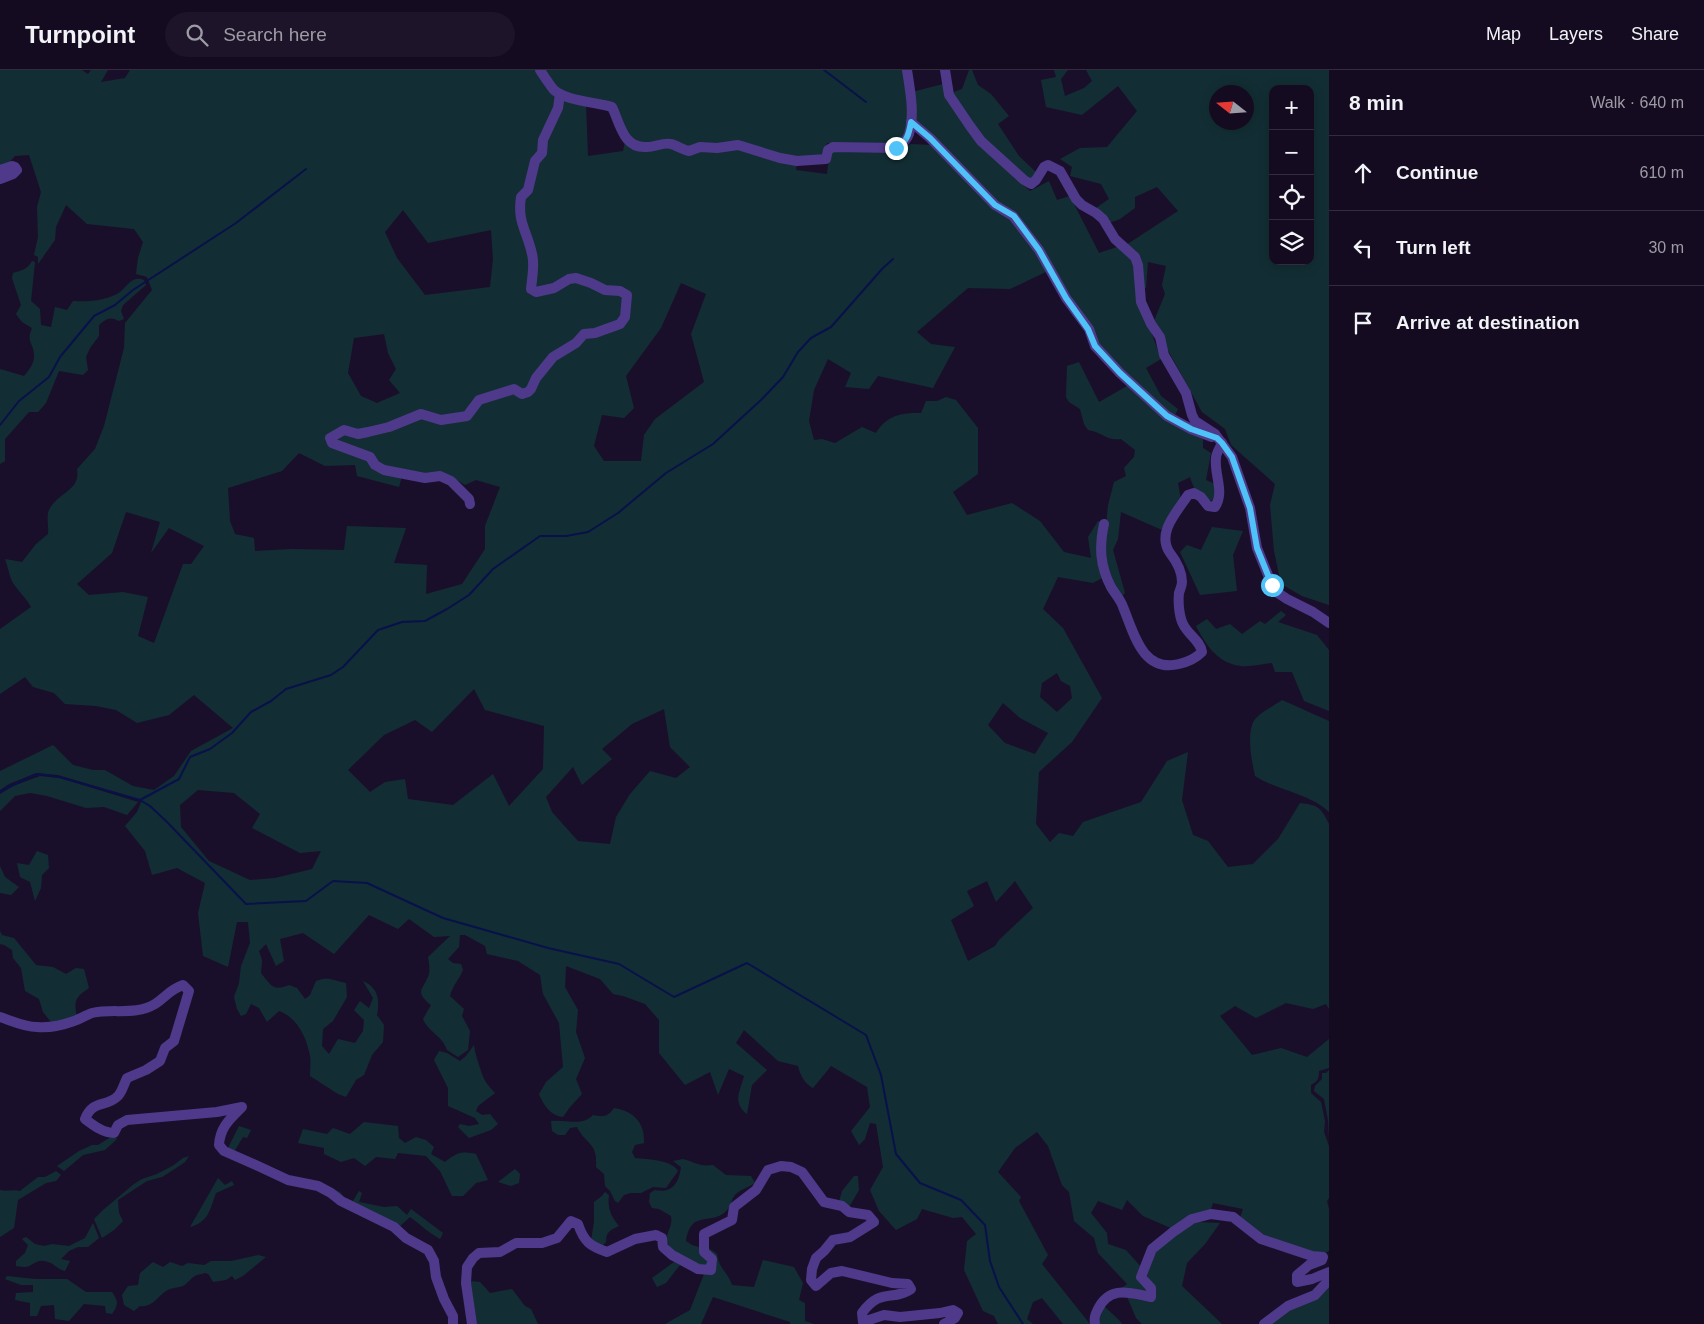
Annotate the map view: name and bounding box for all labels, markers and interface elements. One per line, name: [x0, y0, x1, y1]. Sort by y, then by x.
search box: [165, 12, 515, 57]
text: Turnpoint: [25, 21, 135, 48]
icon: search: [183, 21, 211, 49]
text: Search here: [223, 24, 327, 45]
text: Map: [1486, 24, 1521, 44]
text: Layers: [1549, 24, 1603, 44]
text: Share: [1631, 24, 1679, 44]
north arrow: [1209, 85, 1254, 130]
map controls: [1269, 85, 1314, 265]
button: +: [1269, 85, 1314, 130]
text: 8 min: [1349, 91, 1404, 114]
text: Walk · 640 m: [1590, 94, 1684, 111]
button: −: [1269, 130, 1314, 175]
route end: [885, 137, 908, 160]
icon: ahead: [1349, 159, 1377, 187]
text: Continue: [1396, 162, 1478, 183]
text: 610 m: [1640, 164, 1684, 181]
button: locate: [1269, 175, 1314, 220]
button: layers: [1269, 220, 1314, 265]
icon: left: [1349, 234, 1377, 262]
text: Turn left: [1396, 237, 1471, 258]
text: 30 m: [1648, 239, 1684, 256]
icon: arrive: [1349, 309, 1377, 337]
text: Arrive at destination: [1396, 312, 1580, 333]
route start: [1261, 574, 1284, 597]

